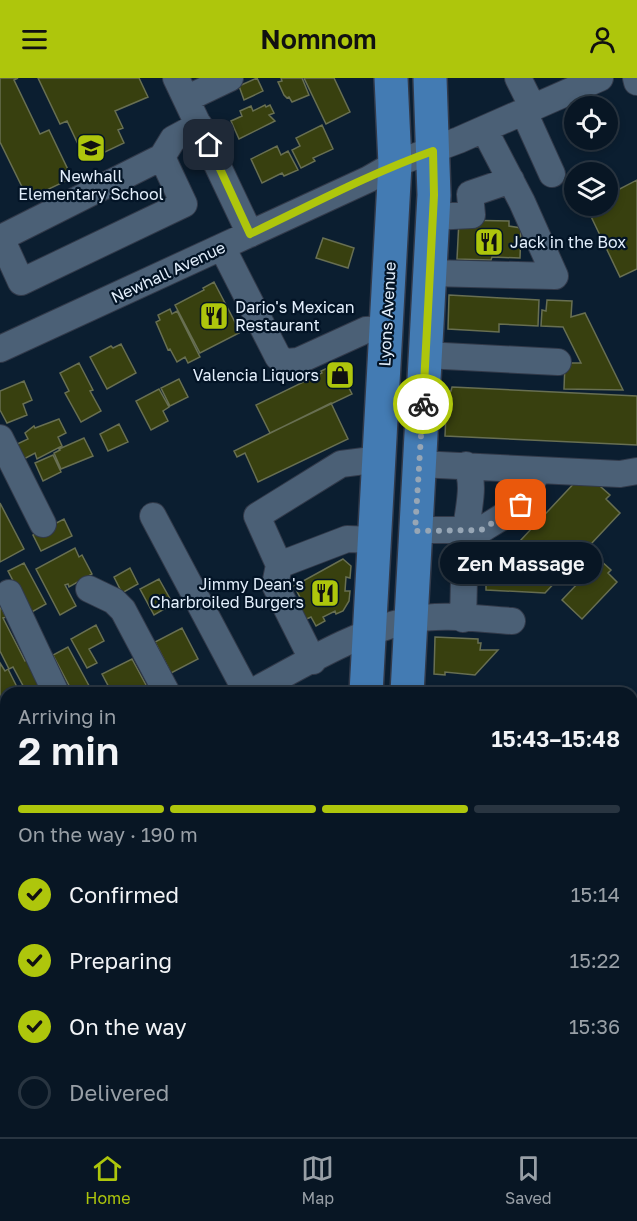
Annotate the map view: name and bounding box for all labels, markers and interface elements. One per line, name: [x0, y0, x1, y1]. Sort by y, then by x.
icon: menu: [18, 23, 51, 56]
text: Nomnom: [260, 23, 377, 55]
icon: person: [586, 23, 619, 56]
map controls: [564, 96, 618, 216]
button: locate: [564, 96, 618, 150]
pin: [183, 119, 234, 170]
icon: home: [192, 128, 225, 161]
school or university icon: Newhall Elementary School: [75, 132, 107, 164]
button: layers: [564, 162, 618, 216]
place label: Newhall Elementary School: [18, 166, 164, 204]
restaurant icon: Jack in the Box: [473, 226, 505, 258]
place label: Jack in the Box: [510, 232, 626, 252]
street label: Newhall Avenue: [108, 237, 228, 307]
street label: Lyons Avenue: [374, 261, 400, 367]
place label: Dario's Mexican Restaurant: [235, 297, 355, 335]
restaurant icon: Dario's Mexican Restaurant: [198, 300, 230, 332]
shop icon: Valencia Liquors: [324, 359, 356, 391]
place label: Valencia Liquors: [193, 365, 319, 385]
courier: [393, 374, 453, 434]
icon: bike: [407, 388, 440, 421]
pin: [495, 479, 546, 530]
icon: bag: [504, 488, 537, 521]
callout: Zen Massage: [440, 541, 602, 583]
text: Zen Massage: [457, 551, 585, 575]
place label: Jimmy Dean's Charbroiled Burgers: [150, 574, 304, 612]
restaurant icon: Jimmy Dean's Charbroiled Burgers: [309, 577, 341, 609]
text: Arriving in: [18, 704, 116, 728]
text: 15:43–15:48: [491, 725, 620, 752]
text: 2 min: [18, 727, 119, 774]
text: On the way · 190 m: [18, 822, 198, 846]
icon: check: [18, 878, 51, 911]
text: Confirmed: [69, 881, 179, 908]
text: 15:14: [571, 882, 620, 906]
icon: check: [18, 944, 51, 977]
text: Preparing: [69, 947, 172, 974]
text: 15:22: [570, 948, 620, 972]
icon: check: [18, 1010, 51, 1043]
text: On the way: [69, 1013, 187, 1040]
text: 15:36: [569, 1014, 620, 1038]
text: Delivered: [69, 1079, 169, 1106]
tab: Home: [85, 1152, 131, 1208]
tab: Map: [301, 1152, 334, 1208]
tab: Saved: [505, 1152, 552, 1208]

